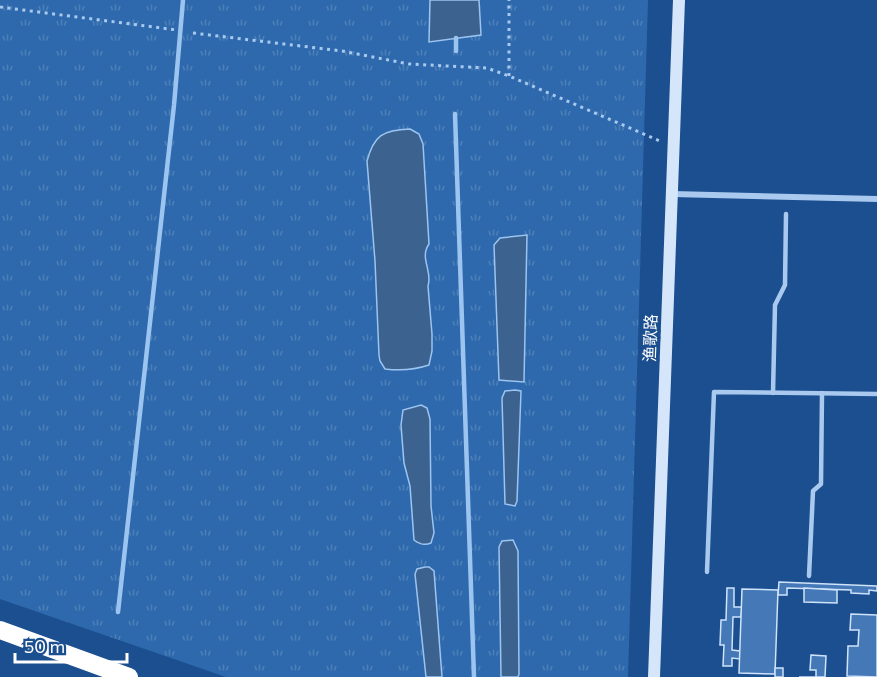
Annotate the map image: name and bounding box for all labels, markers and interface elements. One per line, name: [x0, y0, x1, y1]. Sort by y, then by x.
street label: 渔歌路: [639, 314, 660, 362]
scale bar: [15, 626, 128, 664]
text: 50 m: [24, 635, 65, 657]

